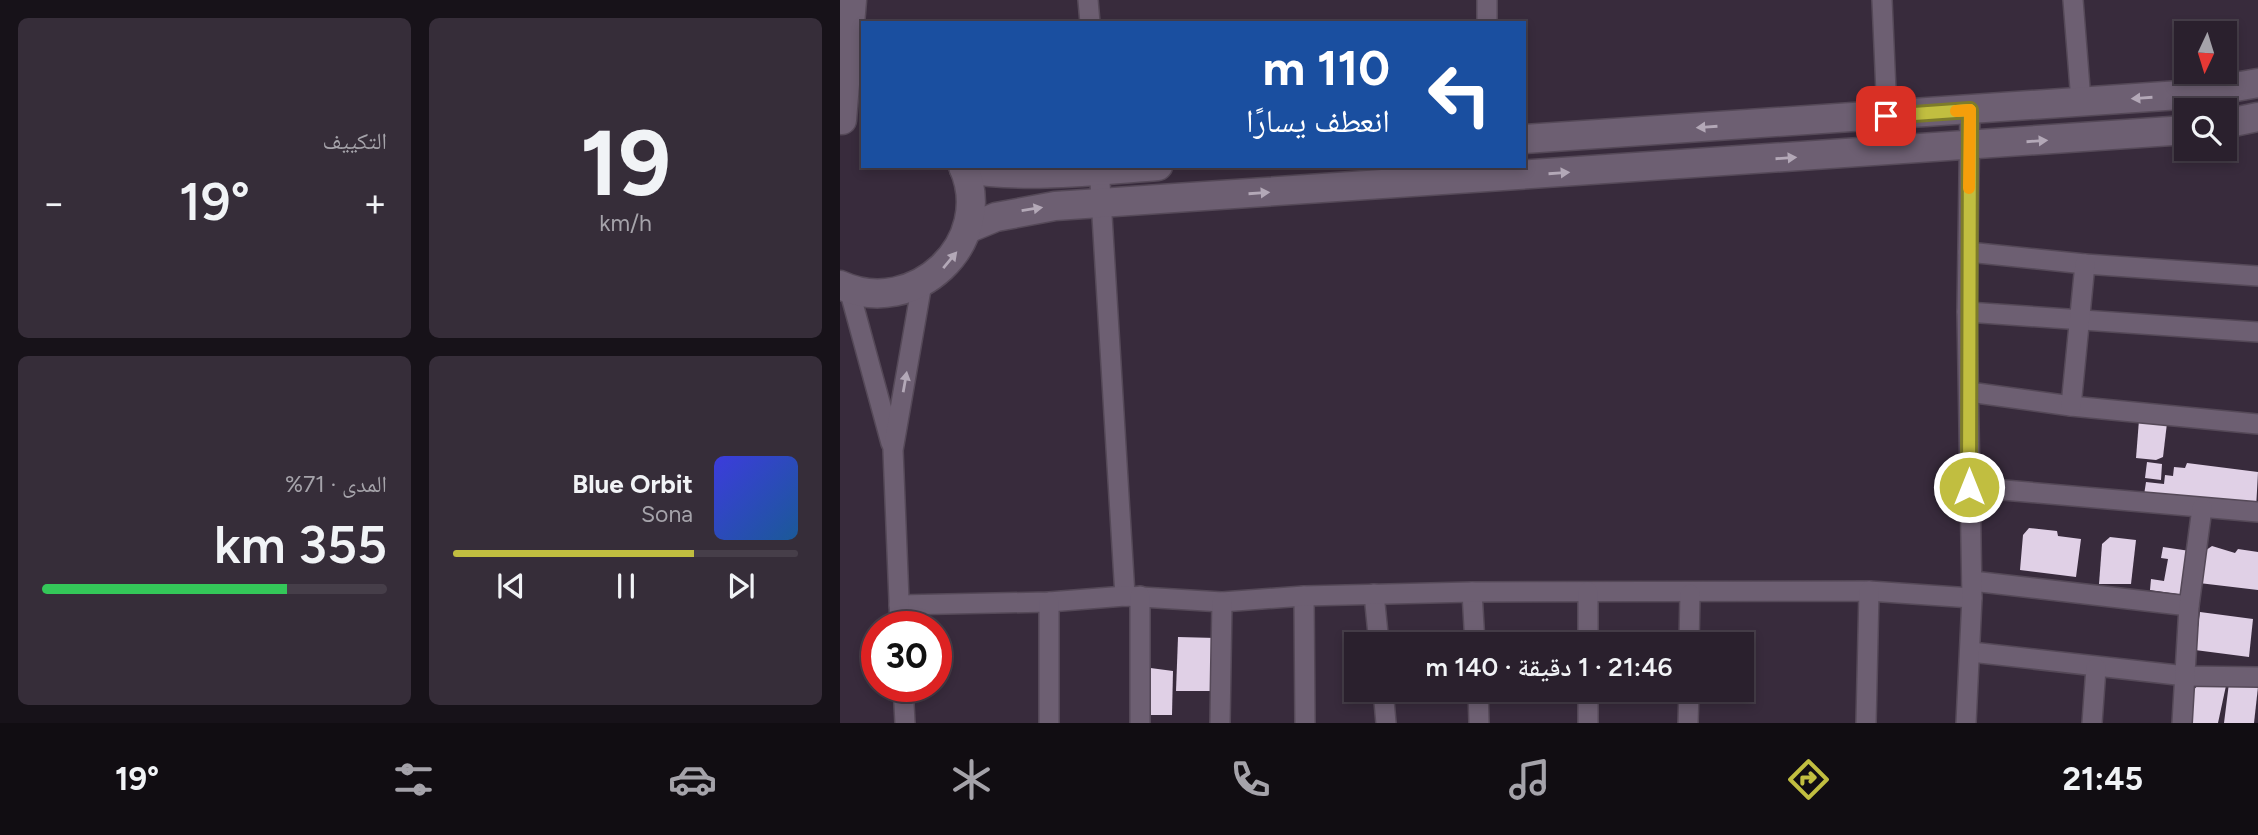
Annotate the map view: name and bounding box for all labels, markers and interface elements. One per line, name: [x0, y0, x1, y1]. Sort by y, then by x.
north arrow: [2174, 21, 2236, 84]
map controls: [2174, 21, 2237, 161]
text: 110 m: [1262, 38, 1390, 97]
icon: left: [1414, 49, 1505, 140]
pin: [1856, 86, 1916, 146]
one-way arrow: [2131, 92, 2153, 103]
icon: arrive: [1867, 97, 1905, 135]
button: search: [2174, 98, 2237, 161]
text: انعطف يسارًا: [1246, 102, 1390, 140]
text: 19: [580, 109, 671, 218]
one-way arrow: [1695, 122, 1717, 133]
text: التكييف: [322, 127, 387, 155]
one-way arrow: [2026, 135, 2048, 146]
one-way arrow: [1776, 152, 1798, 163]
one-way arrow: [1549, 167, 1571, 178]
text: 19°: [179, 171, 250, 233]
text: −: [42, 180, 66, 226]
text: +: [363, 180, 387, 226]
one-way arrow: [1248, 187, 1270, 198]
one-way arrow: [1021, 203, 1043, 214]
text: km/h: [599, 209, 652, 237]
one-way arrow: [942, 251, 958, 269]
one-way arrow: [900, 371, 911, 393]
position arrow: [1932, 450, 2006, 524]
text: Blue Orbit: [572, 468, 693, 500]
text: المدى · 71%: [285, 470, 387, 498]
text: Sona: [641, 500, 693, 528]
text: 355 km: [214, 514, 387, 576]
icon: previous: [492, 567, 530, 605]
icon: pause: [607, 567, 645, 605]
icon: next: [722, 567, 760, 605]
speed limit sign: 30: [861, 611, 952, 702]
text: 21:46 · 1 دقيقة · 140 m: [1426, 651, 1672, 683]
icon: filters: [389, 755, 438, 804]
icon: car: [668, 755, 717, 804]
icon: climate: [947, 755, 996, 804]
icon: phone: [1226, 755, 1275, 804]
icon: music: [1505, 755, 1554, 804]
icon: directions: [1784, 755, 1833, 804]
text: 19°: [115, 760, 159, 798]
text: 21:45: [2063, 760, 2143, 798]

